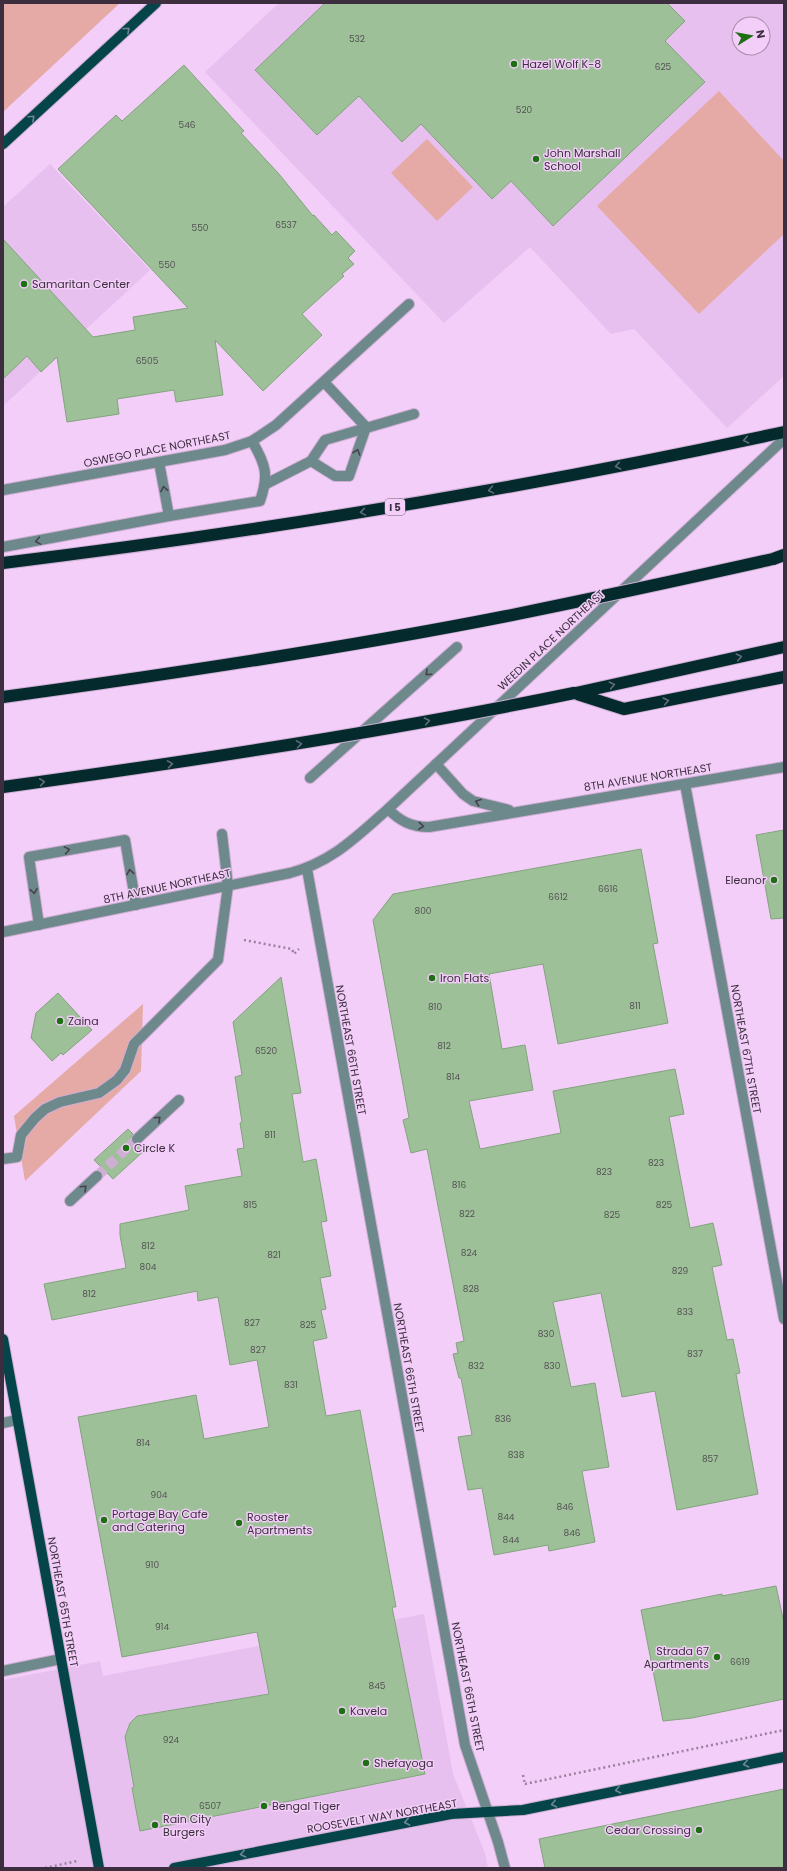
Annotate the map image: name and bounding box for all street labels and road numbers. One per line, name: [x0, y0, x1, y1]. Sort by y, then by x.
street label: OSWEGO PLACE NORTHEAST: [82, 427, 232, 471]
road number: I 5: [385, 499, 405, 515]
street label: WEEDIN PLACE NORTHEAST: [494, 586, 608, 694]
street label: 8TH AVENUE NORTHEAST: [583, 759, 713, 795]
street label: 8TH AVENUE NORTHEAST: [102, 865, 232, 907]
street label: NORTHEAST 67TH STREET: [727, 983, 765, 1115]
street label: NORTHEAST 66TH STREET: [332, 984, 370, 1116]
street label: NORTHEAST 66TH STREET: [390, 1302, 428, 1434]
street label: NORTHEAST 65TH STREET: [44, 1536, 82, 1668]
street label: NORTHEAST 66TH STREET: [448, 1621, 488, 1753]
street label: ROOSEVELT WAY NORTHEAST: [306, 1795, 458, 1837]

